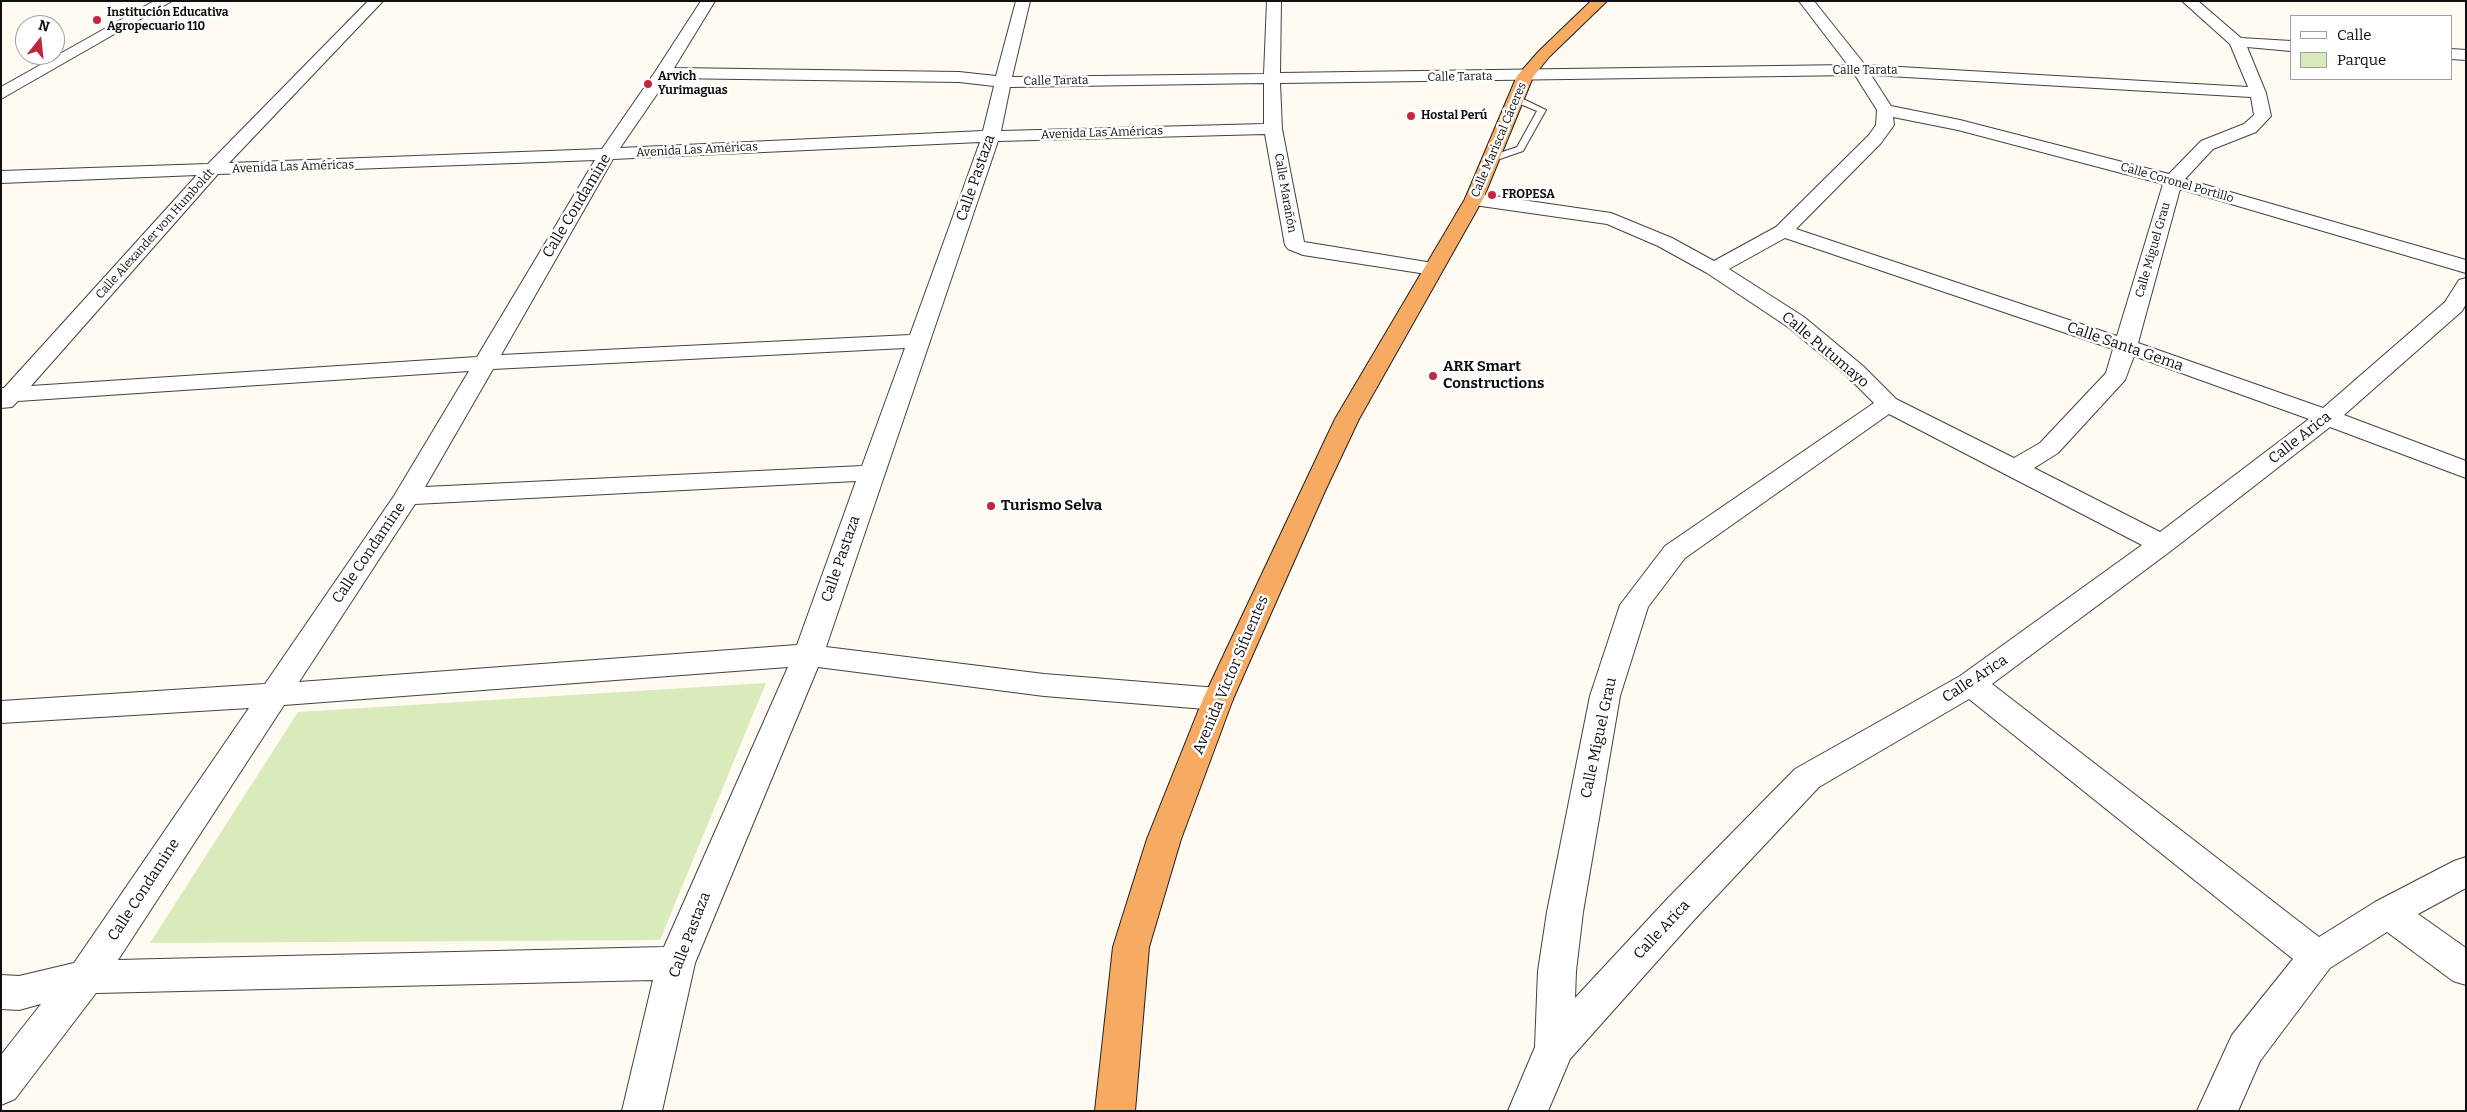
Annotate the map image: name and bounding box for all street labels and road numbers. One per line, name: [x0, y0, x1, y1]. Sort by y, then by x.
street label: Calle Tarata: [1832, 64, 1898, 78]
street label: Calle Tarata: [1427, 69, 1493, 85]
street label: Calle Tarata: [1023, 73, 1089, 89]
street label: Calle Mariscal Cáceres: [1468, 80, 1530, 200]
street label: Avenida Las Américas: [1041, 124, 1163, 142]
street label: Calle Pastaza: [953, 132, 999, 224]
street label: Avenida Las Américas: [636, 140, 758, 160]
street label: Calle Condamine: [539, 151, 615, 261]
street label: Calle Marañón: [1271, 152, 1299, 234]
street label: Avenida Las Américas: [232, 158, 354, 176]
street label: Calle Coronel Portillo: [2119, 160, 2235, 206]
street label: Calle Alexander von Humboldt: [93, 166, 217, 302]
street label: Calle Miguel Grau: [2132, 201, 2174, 299]
street label: Calle Putumayo: [1778, 308, 1872, 392]
street label: Calle Santa Gema: [2064, 319, 2186, 375]
street label: Calle Arica: [2265, 408, 2335, 468]
street label: Calle Condamine: [328, 499, 410, 607]
street label: Calle Pastaza: [818, 513, 864, 605]
street label: Avenida Victor Sifuentes: [1189, 593, 1273, 757]
street label: Calle Arica: [1939, 651, 2011, 707]
street label: Calle Miguel Grau: [1577, 676, 1621, 800]
street label: Calle Condamine: [104, 836, 184, 944]
street label: Calle Pastaza: [665, 890, 715, 980]
street label: Calle Arica: [1630, 897, 1694, 963]

